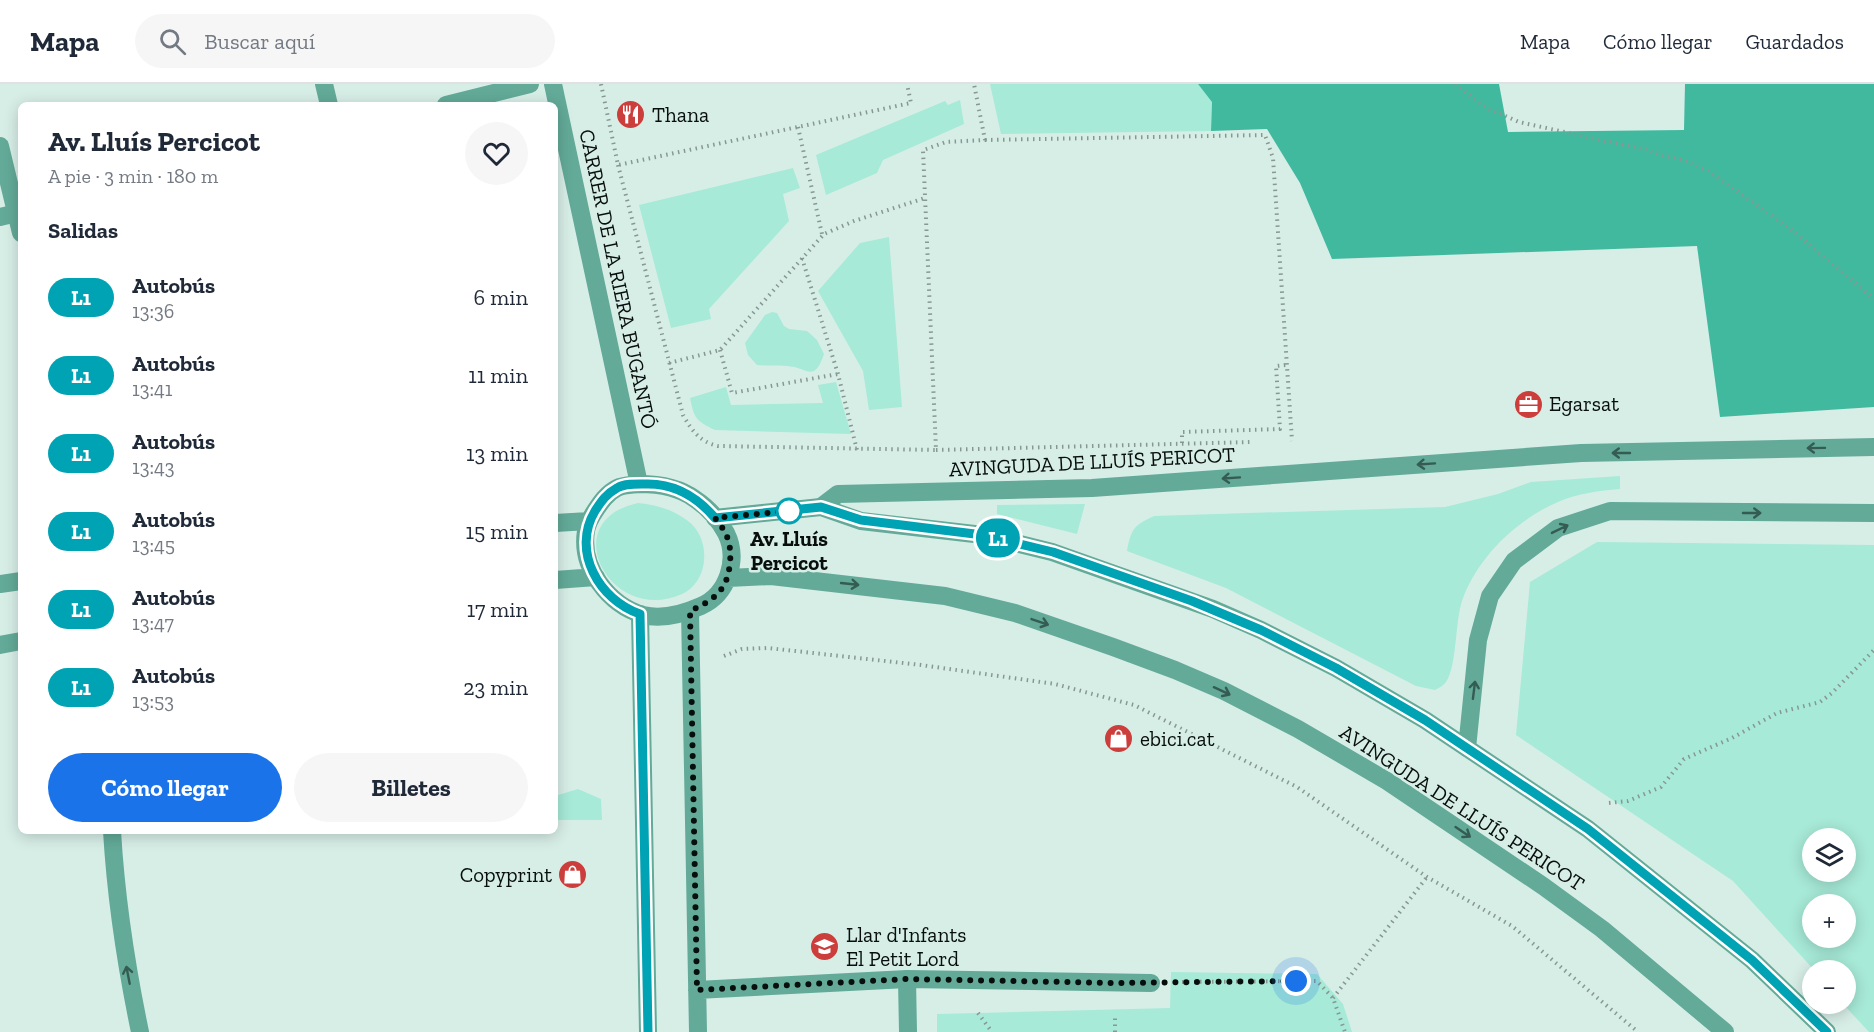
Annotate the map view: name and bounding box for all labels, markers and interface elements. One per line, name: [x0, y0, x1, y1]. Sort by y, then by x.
search box: [135, 14, 555, 68]
text: Mapa: [30, 25, 99, 58]
icon: search: [156, 25, 189, 58]
text: Buscar aquí: [204, 28, 315, 55]
text: Mapa: [1520, 29, 1570, 54]
text: Cómo llegar: [1603, 29, 1713, 54]
text: Guardados: [1746, 29, 1844, 54]
restaurant icon: Thana: [615, 99, 647, 131]
place label: Thana: [652, 102, 709, 127]
button: heart: [465, 122, 528, 185]
text: Av. Lluís Percicot: [48, 125, 260, 158]
street label: CARRER DE LA RIERA BUGANTÓ: [574, 127, 663, 431]
text: A pie · 3 min · 180 m: [48, 164, 218, 188]
text: Salidas: [48, 217, 118, 244]
text: Autobús: [132, 272, 215, 299]
text: 6 min: [474, 284, 528, 311]
text: L1: [71, 285, 91, 310]
text: 13:36: [132, 299, 174, 323]
text: Autobús: [132, 350, 215, 377]
text: 11 min: [468, 362, 528, 389]
text: L1: [71, 363, 91, 388]
text: 13:41: [132, 377, 172, 401]
office icon: Egarsat: [1512, 388, 1544, 420]
place label: Egarsat: [1549, 391, 1619, 416]
text: Autobús: [132, 428, 215, 455]
text: 13 min: [466, 440, 528, 467]
text: L1: [71, 441, 91, 466]
street label: AVINGUDA DE LLUÍS PERICOT: [948, 442, 1236, 481]
one-way arrow: [1806, 443, 1826, 454]
one-way arrow: [1611, 447, 1631, 459]
text: 13:43: [132, 455, 175, 479]
one-way arrow: [1416, 458, 1436, 469]
one-way arrow: [1222, 473, 1242, 484]
marker: Av. Lluís Percicot: [776, 498, 802, 524]
text: Autobús: [132, 506, 215, 533]
one-way arrow: [1742, 507, 1762, 518]
text: 15 min: [466, 518, 528, 545]
line badge: L1: [971, 518, 1025, 558]
text: L1: [71, 519, 91, 544]
one-way arrow: [1551, 522, 1569, 534]
place label: Av. Lluís Percicot: [750, 526, 828, 575]
text: L1: [988, 526, 1008, 551]
text: 13:45: [132, 533, 175, 557]
one-way arrow: [839, 579, 859, 590]
text: Autobús: [132, 584, 215, 611]
text: 17 min: [467, 596, 528, 623]
text: L1: [71, 597, 91, 622]
text: 13:47: [132, 611, 174, 635]
one-way arrow: [1030, 617, 1049, 628]
text: Autobús: [132, 662, 215, 689]
text: 23 min: [463, 674, 528, 701]
text: L1: [71, 675, 91, 700]
one-way arrow: [1468, 680, 1479, 700]
one-way arrow: [1213, 686, 1231, 698]
text: 13:53: [132, 689, 174, 713]
street label: AVINGUDA DE LLUÍS PERICOT: [1335, 719, 1589, 896]
shop icon: ebici.cat: [1103, 723, 1135, 755]
place label: ebici.cat: [1140, 726, 1215, 751]
button: Cómo llegar: [48, 753, 282, 822]
button: Billetes: [294, 753, 528, 822]
one-way arrow: [1454, 826, 1471, 838]
map controls: [1802, 828, 1856, 1014]
button: layers: [1802, 828, 1856, 882]
shop icon: Copyprint: [557, 859, 589, 891]
place label: Copyprint: [460, 862, 552, 887]
button: +: [1802, 894, 1856, 948]
place label: Llar d'Infants El Petit Lord: [846, 922, 966, 971]
school or university icon: Llar d'Infants El Petit Lord: [809, 931, 841, 963]
button: −: [1802, 960, 1856, 1014]
one-way arrow: [122, 965, 133, 985]
your location: [1281, 966, 1311, 996]

